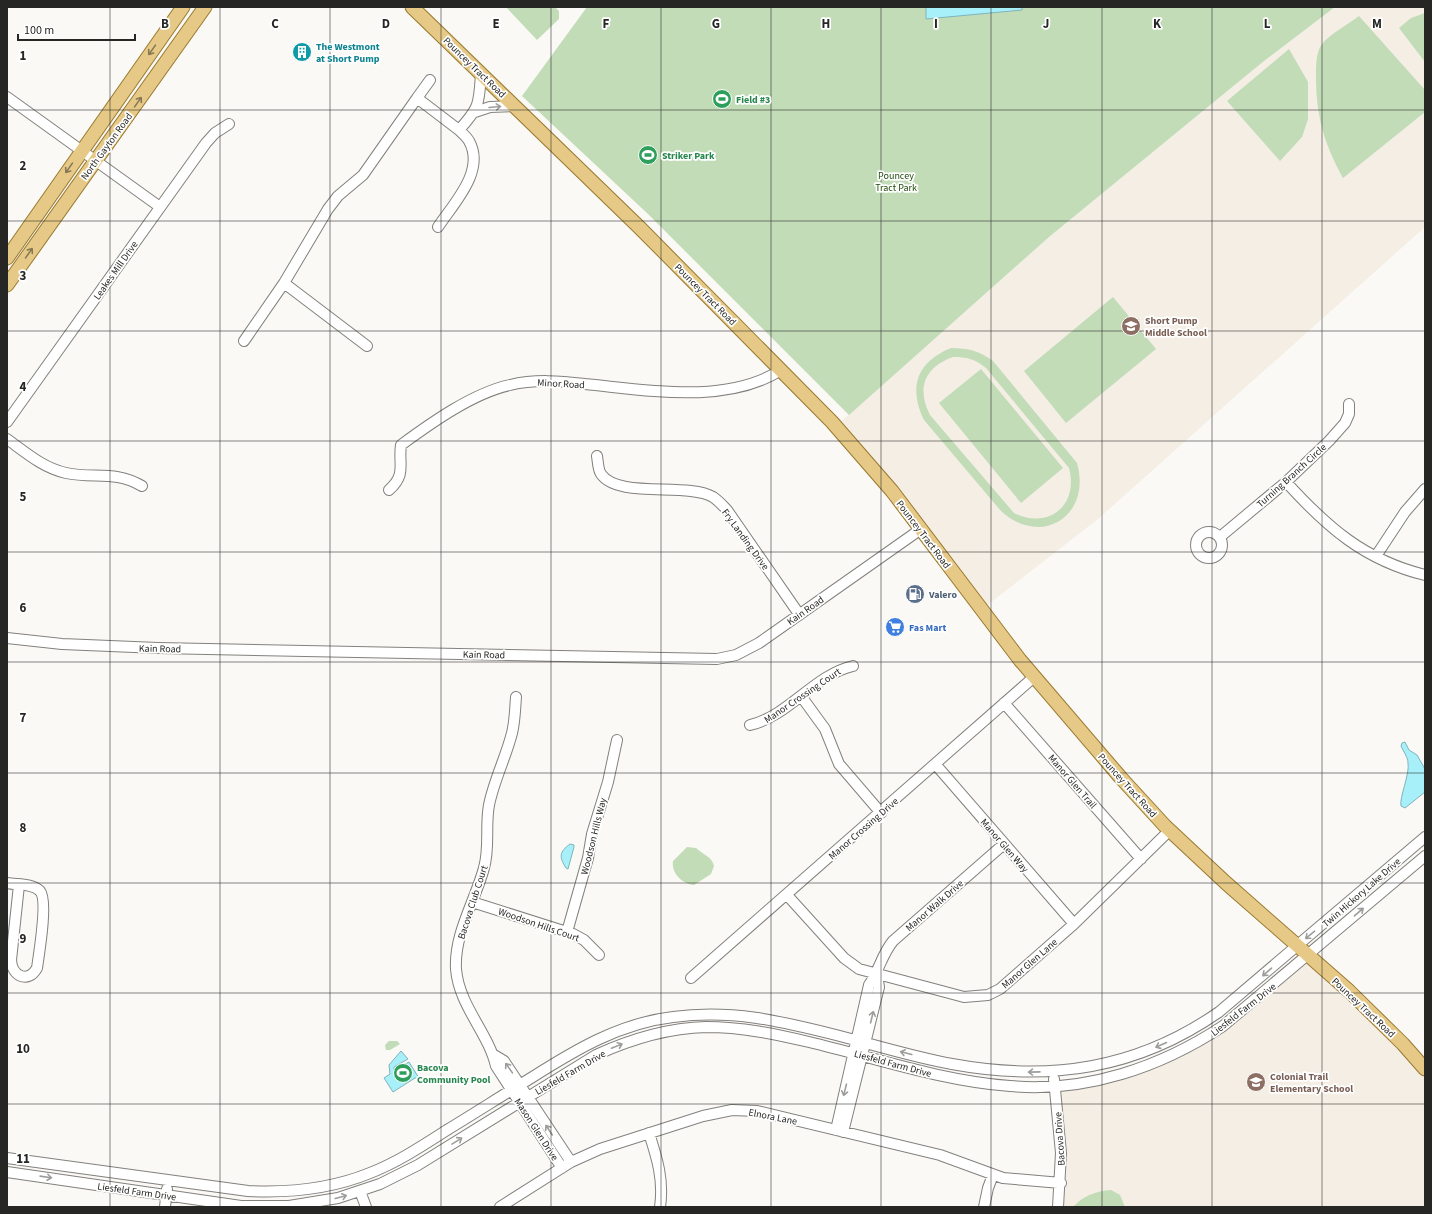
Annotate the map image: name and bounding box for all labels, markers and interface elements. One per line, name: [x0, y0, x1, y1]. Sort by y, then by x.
text: B: [161, 15, 169, 33]
text: C: [271, 15, 279, 33]
text: D: [382, 15, 390, 33]
text: E: [492, 15, 500, 33]
text: F: [603, 15, 610, 33]
text: G: [712, 15, 720, 33]
text: H: [822, 15, 830, 33]
text: I: [934, 15, 938, 33]
text: J: [1043, 15, 1049, 33]
text: K: [1153, 15, 1162, 33]
text: L: [1264, 15, 1271, 33]
text: M: [1372, 15, 1382, 33]
scale bar: [18, 16, 135, 42]
text: 100 m: [24, 22, 54, 39]
street label: Pouncey Tract Road: [440, 34, 509, 101]
place label: The Westmont at Short Pump: [316, 40, 380, 66]
building icon: The Westmont at Short Pump: [291, 41, 313, 63]
one-way arrow: [148, 45, 156, 56]
text: 1: [20, 47, 27, 65]
sports icon: Field #3: [711, 88, 733, 110]
place label: Field #3: [736, 93, 770, 107]
one-way arrow: [134, 97, 142, 108]
one-way arrow: [488, 104, 501, 111]
street label: North Gayton Road: [78, 110, 136, 183]
sports icon: Striker Park: [637, 144, 659, 166]
place label: Striker Park: [662, 149, 715, 163]
text: 2: [20, 157, 27, 175]
one-way arrow: [65, 162, 73, 173]
park label: Pouncey Tract Park: [875, 169, 917, 195]
street label: Leakes Mill Drive: [90, 238, 141, 303]
one-way arrow: [25, 248, 33, 259]
street label: Pouncey Tract Road: [671, 261, 739, 329]
text: 3: [20, 267, 27, 285]
place label: Short Pump Middle School: [1145, 314, 1207, 340]
school or university icon: Short Pump Middle School: [1120, 315, 1142, 337]
street label: Minor Road: [537, 376, 585, 392]
text: 4: [20, 378, 27, 396]
street label: Turning Branch Circle: [1254, 441, 1330, 511]
text: 5: [20, 488, 27, 506]
street label: Pouncey Tract Road: [893, 498, 954, 572]
street label: Fry Landing Drive: [718, 506, 772, 573]
fuel station icon: Valero: [904, 583, 926, 605]
place label: Valero: [928, 588, 957, 602]
street label: Kain Road: [784, 593, 827, 629]
text: 6: [20, 599, 27, 617]
supermarket icon: Fas Mart: [884, 616, 906, 638]
place label: Fas Mart: [909, 621, 946, 635]
street label: Kain Road: [139, 642, 181, 656]
street label: Kain Road: [463, 648, 505, 662]
street label: Manor Crossing Court: [761, 665, 844, 727]
text: 7: [20, 709, 27, 727]
street label: Pouncey Tract Road: [1095, 750, 1160, 821]
street label: Manor Glen Trail: [1045, 751, 1100, 812]
street label: Manor Crossing Drive: [826, 795, 902, 863]
street label: Woodson Hills Way: [578, 796, 610, 876]
street label: Manor Glen Way: [977, 816, 1032, 876]
text: 8: [20, 819, 27, 837]
street label: Twin Hickory Lake Drive: [1319, 855, 1404, 931]
street label: Bacova Club Court: [454, 863, 492, 941]
street label: Manor Walk Drive: [903, 877, 967, 935]
street label: Woodson Hills Court: [496, 904, 582, 946]
one-way arrow: [1354, 908, 1364, 917]
text: 9: [20, 930, 27, 948]
one-way arrow: [1305, 931, 1316, 940]
street label: Manor Glen Lane: [999, 935, 1061, 992]
one-way arrow: [1263, 967, 1273, 976]
street label: Pouncey Tract Road: [1328, 975, 1398, 1041]
street label: Liesfeld Farm Drive: [1208, 980, 1279, 1040]
one-way arrow: [868, 1011, 876, 1024]
text: 10: [16, 1040, 30, 1058]
one-way arrow: [610, 1041, 622, 1049]
one-way arrow: [1155, 1042, 1167, 1049]
street label: Liesfeld Farm Drive: [533, 1047, 608, 1099]
street label: Liesfeld Farm Drive: [853, 1047, 933, 1081]
one-way arrow: [900, 1049, 913, 1056]
place label: Bacova Community Pool: [417, 1061, 491, 1087]
sports icon: Bacova Community Pool: [392, 1062, 414, 1084]
one-way arrow: [505, 1063, 513, 1074]
one-way arrow: [1028, 1068, 1041, 1076]
place label: Colonial Trail Elementary School: [1270, 1070, 1353, 1096]
school or university icon: Colonial Trail Elementary School: [1245, 1071, 1267, 1093]
one-way arrow: [841, 1084, 848, 1097]
street label: Mason Glen Drive: [511, 1095, 562, 1164]
street label: Elnora Lane: [747, 1105, 798, 1129]
street label: Bacova Drive: [1051, 1112, 1069, 1166]
one-way arrow: [545, 1124, 554, 1135]
one-way arrow: [451, 1136, 463, 1144]
text: 11: [16, 1150, 30, 1168]
one-way arrow: [39, 1173, 52, 1181]
street label: Liesfeld Farm Drive: [97, 1180, 177, 1204]
one-way arrow: [334, 1193, 347, 1200]

